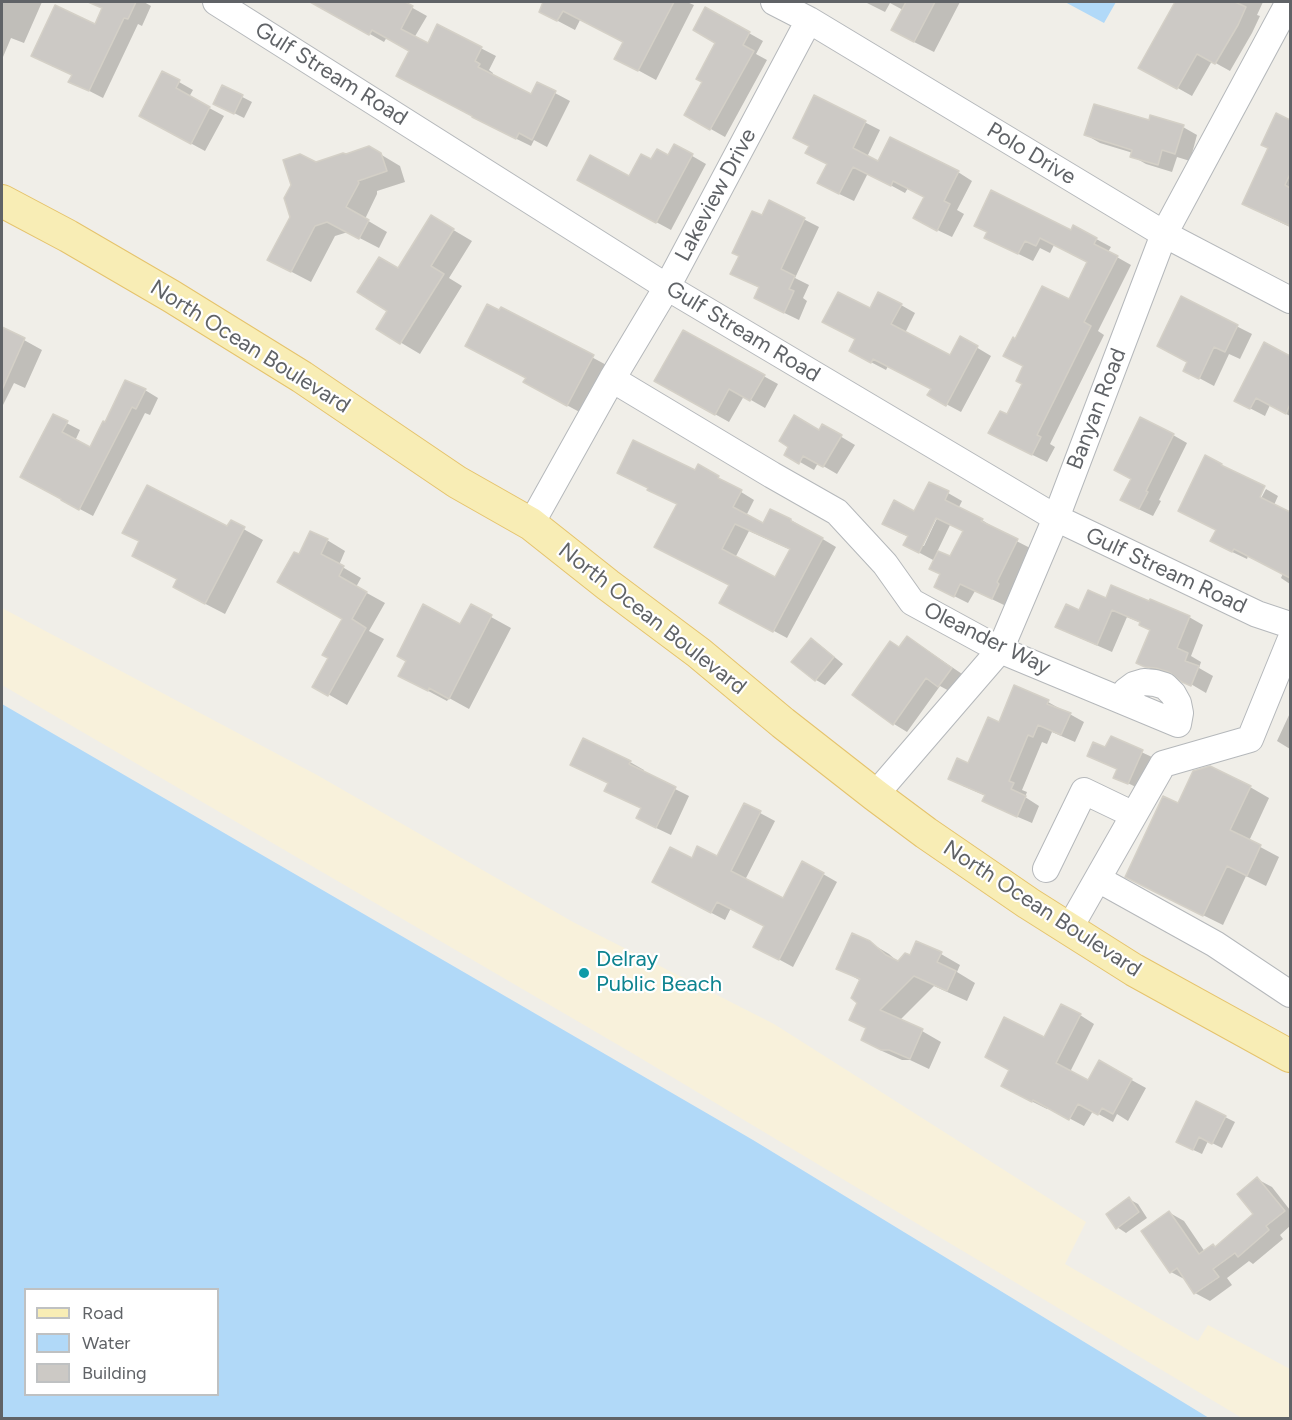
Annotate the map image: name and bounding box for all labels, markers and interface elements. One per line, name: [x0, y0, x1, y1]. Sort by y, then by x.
street label: Gulf Stream Road: [250, 17, 412, 131]
street label: Polo Drive: [982, 117, 1080, 191]
street label: Lakeview Drive: [670, 124, 762, 266]
street label: North Ocean Boulevard: [145, 275, 355, 419]
street label: Gulf Stream Road: [661, 276, 825, 388]
street label: Banyan Road: [1062, 345, 1132, 473]
street label: Gulf Stream Road: [1081, 522, 1251, 620]
street label: North Ocean Boulevard: [553, 538, 751, 700]
street label: Oleander Way: [919, 597, 1055, 681]
street label: North Ocean Boulevard: [938, 835, 1146, 983]
place label: Delray Public Beach: [596, 947, 722, 998]
marker: Delray Public Beach: [577, 966, 591, 980]
legend: [24, 1288, 219, 1396]
text: Road: [82, 1302, 123, 1324]
text: Water: [82, 1332, 130, 1354]
text: Building: [82, 1362, 147, 1384]

